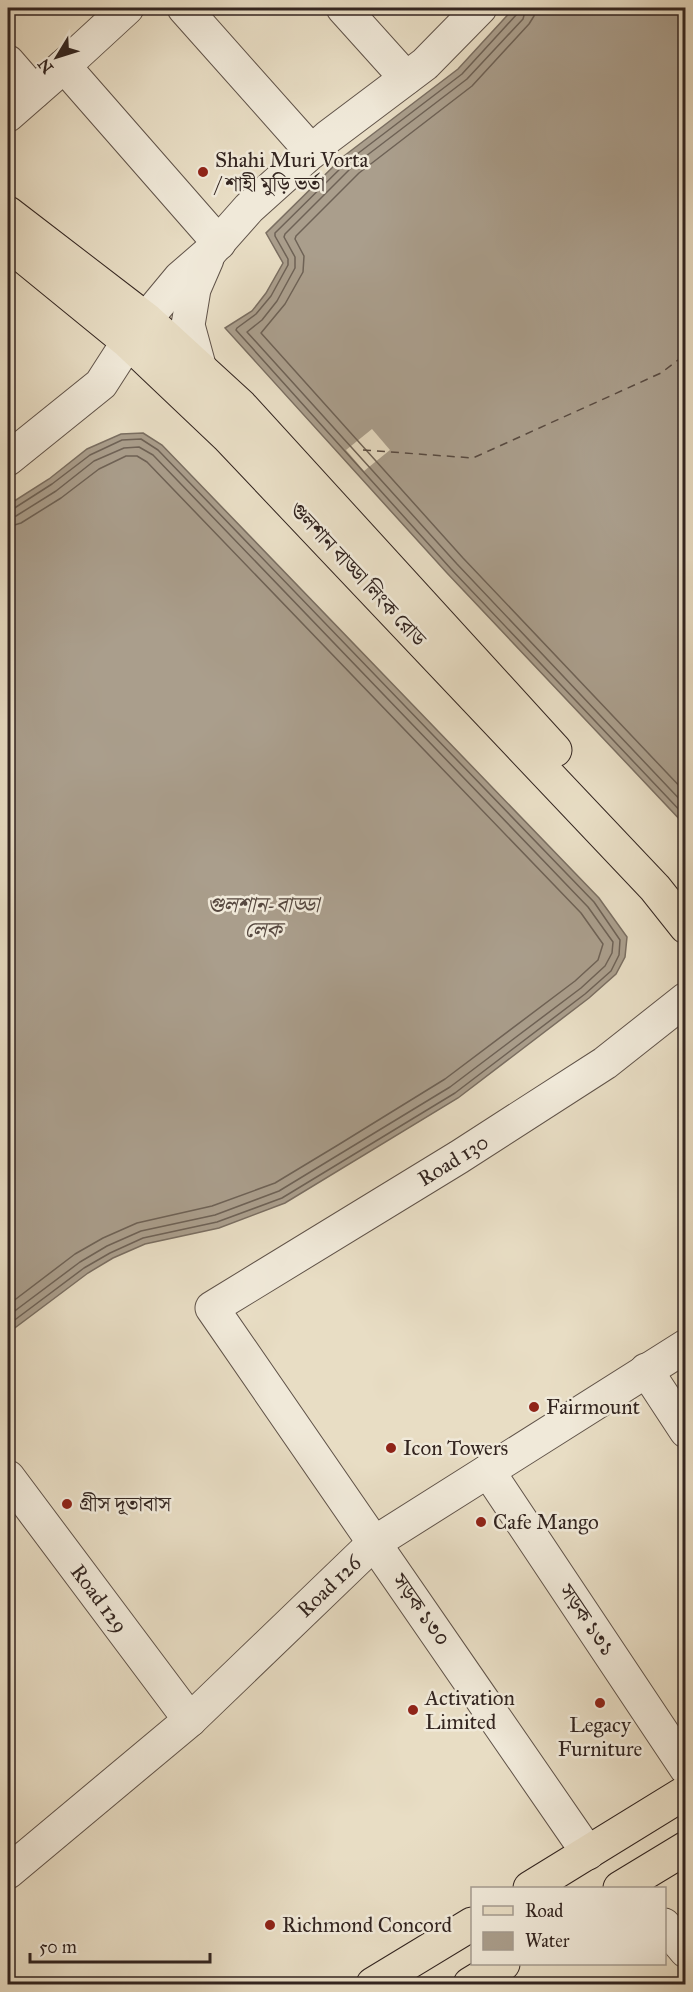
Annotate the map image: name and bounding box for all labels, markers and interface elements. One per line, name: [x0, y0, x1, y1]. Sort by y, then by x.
north arrow: [27, 27, 87, 87]
text: N: [34, 54, 57, 77]
place label: Shahi Muri Vorta / শাহী মুড়ি ভর্তা: [213, 147, 369, 197]
marker: Shahi Muri Vorta / শাহী মুড়ি ভর্তা: [196, 165, 210, 179]
street label: গুলশান বাড্ডা লিংক রোড: [284, 496, 432, 652]
water label: গুলশান-বাড্ডা লেক: [207, 891, 322, 943]
street label: Road 130: [413, 1128, 493, 1192]
place label: Fairmount: [546, 1394, 641, 1420]
marker: Fairmount: [527, 1400, 541, 1414]
place label: Icon Towers: [403, 1435, 508, 1461]
marker: Icon Towers: [384, 1441, 398, 1455]
place label: গ্রীস দূতাবাস: [79, 1491, 172, 1517]
marker: গ্রীস দূতাবাস: [60, 1497, 74, 1511]
place label: Cafe Mango: [493, 1509, 599, 1535]
marker: Cafe Mango: [474, 1515, 488, 1529]
street label: Road 126: [292, 1549, 367, 1623]
street label: Road 129: [65, 1559, 133, 1638]
street label: সড়ক ১৩০: [386, 1568, 455, 1651]
street label: সড়ক ১৩১: [553, 1578, 620, 1661]
place label: Activation Limited: [424, 1685, 515, 1735]
marker: Legacy Furniture: [593, 1696, 607, 1710]
marker: Activation Limited: [406, 1703, 420, 1717]
place label: Legacy Furniture: [558, 1712, 643, 1762]
legend: [471, 1887, 666, 1965]
text: Road: [525, 1900, 563, 1922]
place label: Richmond Concord: [282, 1912, 452, 1938]
marker: Richmond Concord: [263, 1918, 277, 1932]
scale bar: [30, 1926, 210, 1964]
text: Water: [525, 1930, 570, 1952]
text: 50 m: [39, 1936, 77, 1958]

